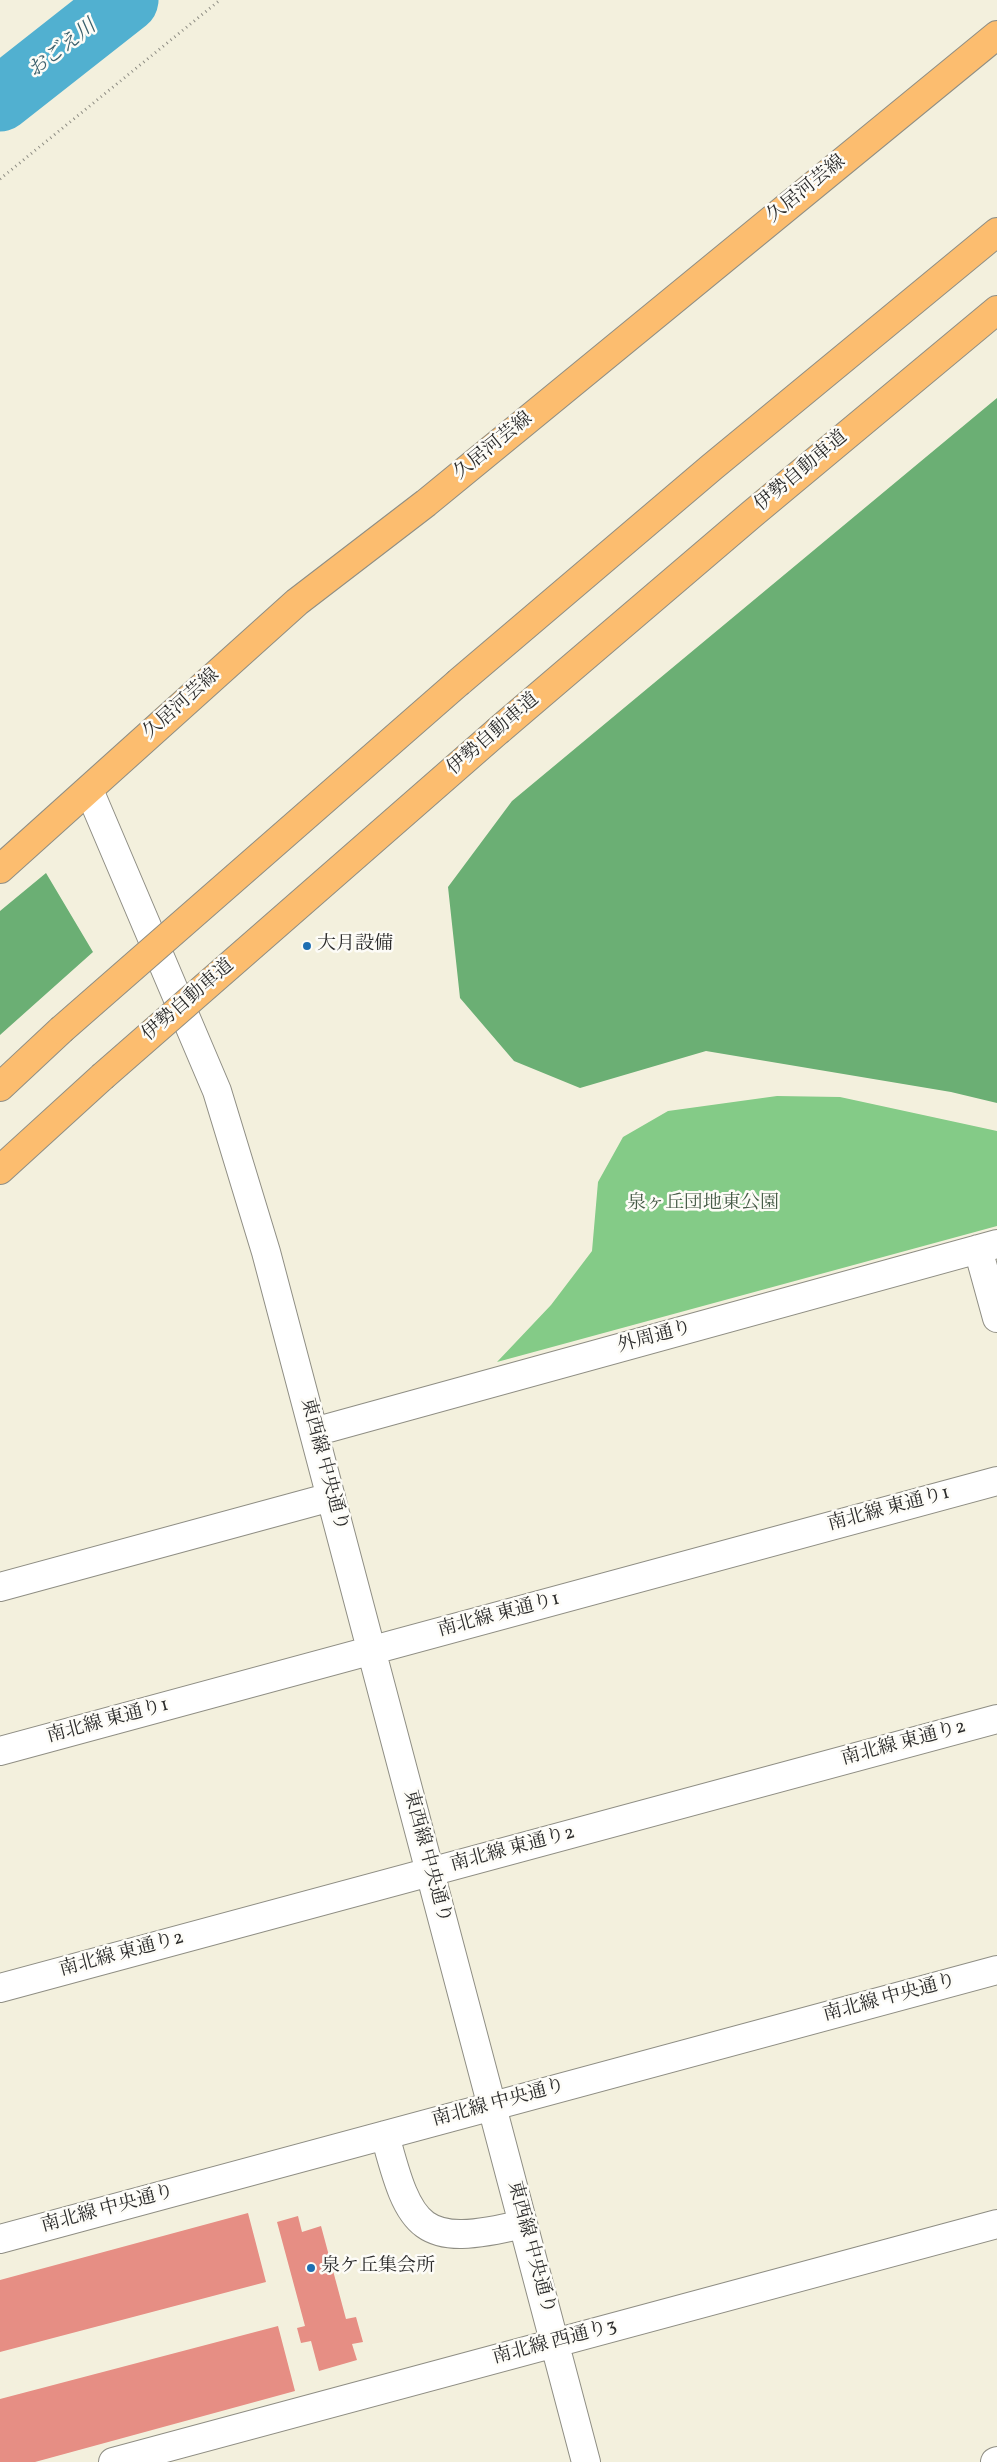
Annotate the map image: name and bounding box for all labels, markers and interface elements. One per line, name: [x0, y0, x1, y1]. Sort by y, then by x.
water label: おごえ川: [24, 16, 102, 84]
street label: 久居河芸線: [763, 151, 851, 229]
street label: 久居河芸線: [450, 408, 538, 486]
street label: 伊勢自動車道: [751, 427, 853, 517]
street label: 久居河芸線: [139, 665, 225, 745]
street label: 伊勢自動車道: [444, 689, 544, 781]
place label: 大月設備: [317, 935, 393, 957]
marker: 大月設備: [301, 940, 313, 952]
street label: 伊勢自動車道: [139, 955, 239, 1047]
park label: 泉ヶ丘団地東公園: [627, 1194, 779, 1216]
street label: 外周通り: [615, 1317, 695, 1359]
street label: 東西線 中央通り: [294, 1396, 352, 1534]
street label: 南北線 東通り1: [826, 1483, 952, 1537]
street label: 南北線 東通り1: [436, 1589, 562, 1643]
street label: 南北線 東通り1: [45, 1695, 171, 1749]
street label: 南北線 東通り2: [839, 1716, 969, 1772]
street label: 東西線 中央通り: [397, 1788, 455, 1926]
street label: 南北線 東通り2: [448, 1822, 578, 1878]
street label: 南北線 東通り2: [57, 1927, 187, 1983]
street label: 南北線 中央通り: [821, 1970, 959, 2028]
street label: 南北線 中央通り: [430, 2075, 568, 2133]
street label: 東西線 中央通り: [501, 2179, 559, 2317]
street label: 南北線 中央通り: [39, 2181, 177, 2239]
place label: 泉ケ丘集会所: [321, 2257, 435, 2279]
marker: 泉ケ丘集会所: [305, 2262, 317, 2274]
street label: 南北線 西通り3: [490, 2315, 620, 2371]

